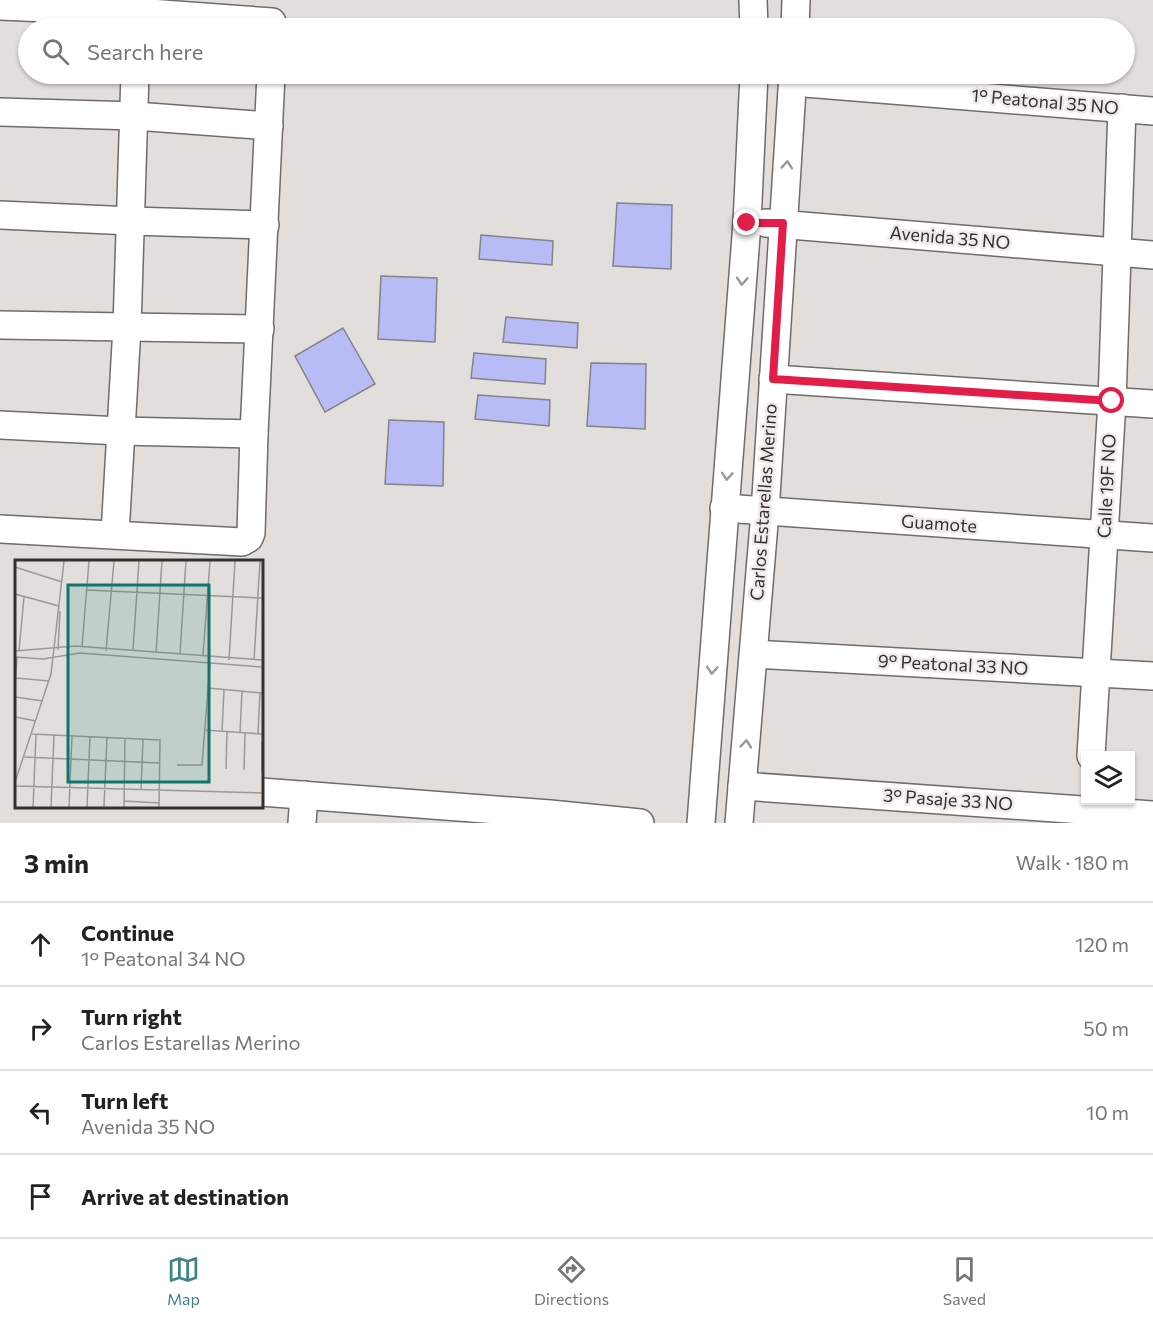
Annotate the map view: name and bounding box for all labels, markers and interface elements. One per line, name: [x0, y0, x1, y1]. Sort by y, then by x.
search box: [18, 18, 1135, 84]
icon: search: [39, 35, 72, 68]
text: Search here: [87, 38, 203, 65]
street label: 1° Peatonal 35 NO: [971, 84, 1120, 118]
one-way arrow: [780, 160, 793, 169]
route end: [733, 209, 759, 235]
street label: Avenida 35 NO: [889, 221, 1011, 253]
one-way arrow: [736, 277, 749, 286]
route start: [1098, 387, 1124, 413]
street label: Carlos Estarellas Merino: [745, 403, 781, 601]
street label: Calle 19F NO: [1092, 433, 1120, 539]
one-way arrow: [721, 471, 734, 480]
street label: Guamote: [901, 509, 978, 537]
inset map: [15, 560, 262, 808]
street label: 9° Peatonal 33 NO: [877, 649, 1029, 679]
one-way arrow: [706, 666, 719, 675]
one-way arrow: [739, 739, 752, 748]
map controls: [1081, 751, 1135, 805]
button: layers: [1081, 751, 1135, 805]
street label: 3° Pasaje 33 NO: [882, 783, 1014, 815]
text: 3 min: [24, 847, 89, 878]
text: Walk · 180 m: [1016, 850, 1129, 874]
text: Continue: [81, 919, 174, 946]
icon: ahead: [24, 928, 57, 961]
text: 120 m: [1075, 932, 1129, 956]
text: 1° Peatonal 34 NO: [81, 946, 246, 970]
text: Turn right: [81, 1003, 182, 1030]
icon: right: [24, 1012, 57, 1045]
text: 50 m: [1083, 1016, 1129, 1040]
text: Carlos Estarellas Merino: [81, 1030, 300, 1054]
text: Turn left: [81, 1087, 168, 1114]
icon: left: [24, 1096, 57, 1129]
text: 10 m: [1086, 1100, 1129, 1124]
text: Avenida 35 NO: [81, 1114, 215, 1138]
icon: arrive: [24, 1180, 57, 1213]
text: Arrive at destination: [81, 1183, 289, 1210]
tab: Map: [167, 1253, 200, 1308]
tab: Directions: [534, 1253, 609, 1308]
tab: Saved: [943, 1253, 986, 1308]

